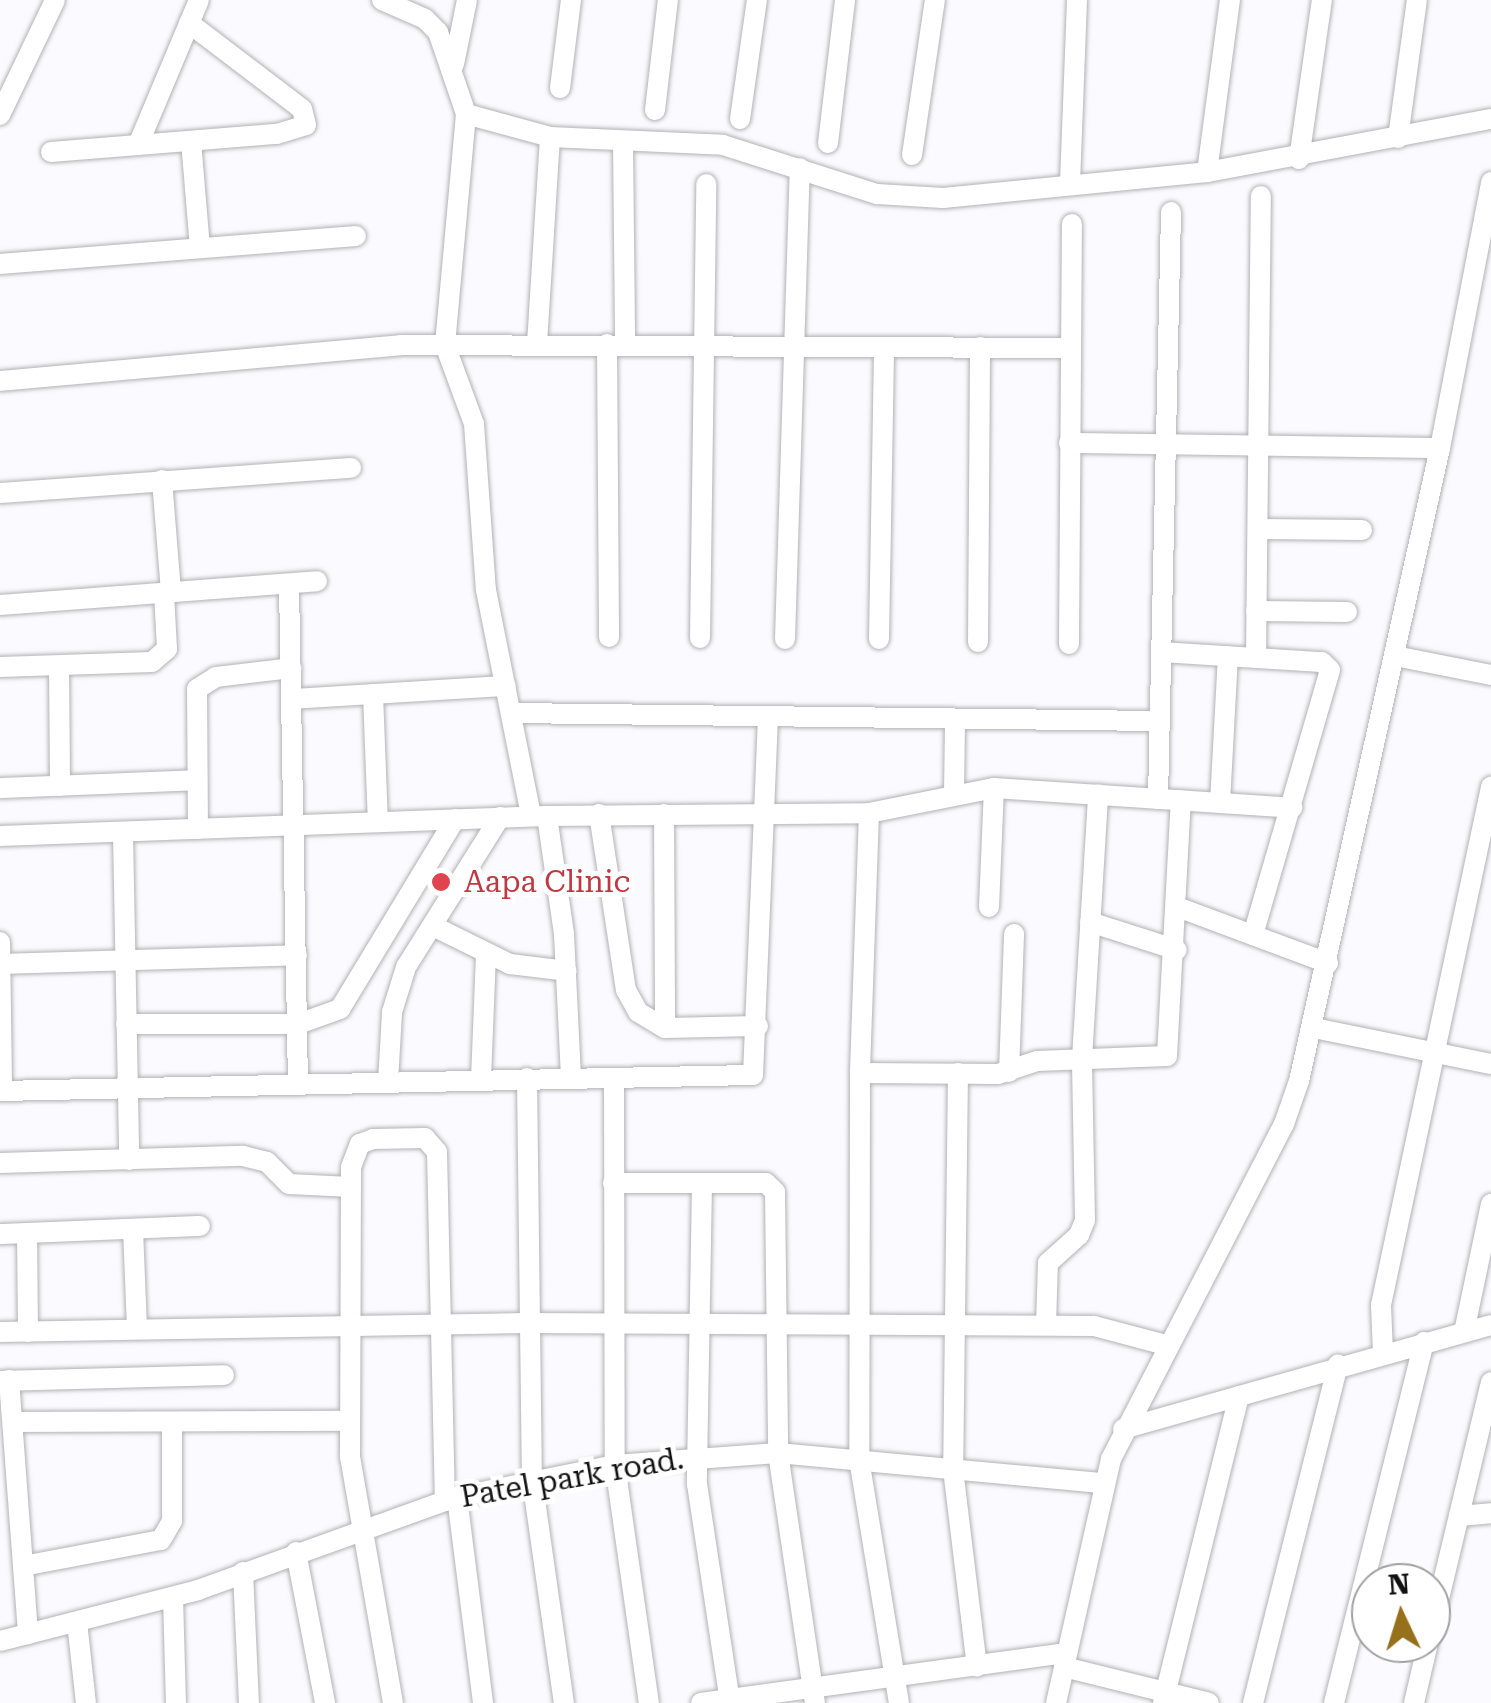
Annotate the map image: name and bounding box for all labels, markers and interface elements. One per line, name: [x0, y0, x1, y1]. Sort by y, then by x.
place label: Aapa Clinic: [464, 864, 630, 900]
marker: Aapa Clinic: [428, 869, 454, 895]
street label: Patel park road.: [458, 1441, 686, 1515]
north arrow: [1351, 1563, 1451, 1663]
text: N: [1387, 1567, 1411, 1602]

